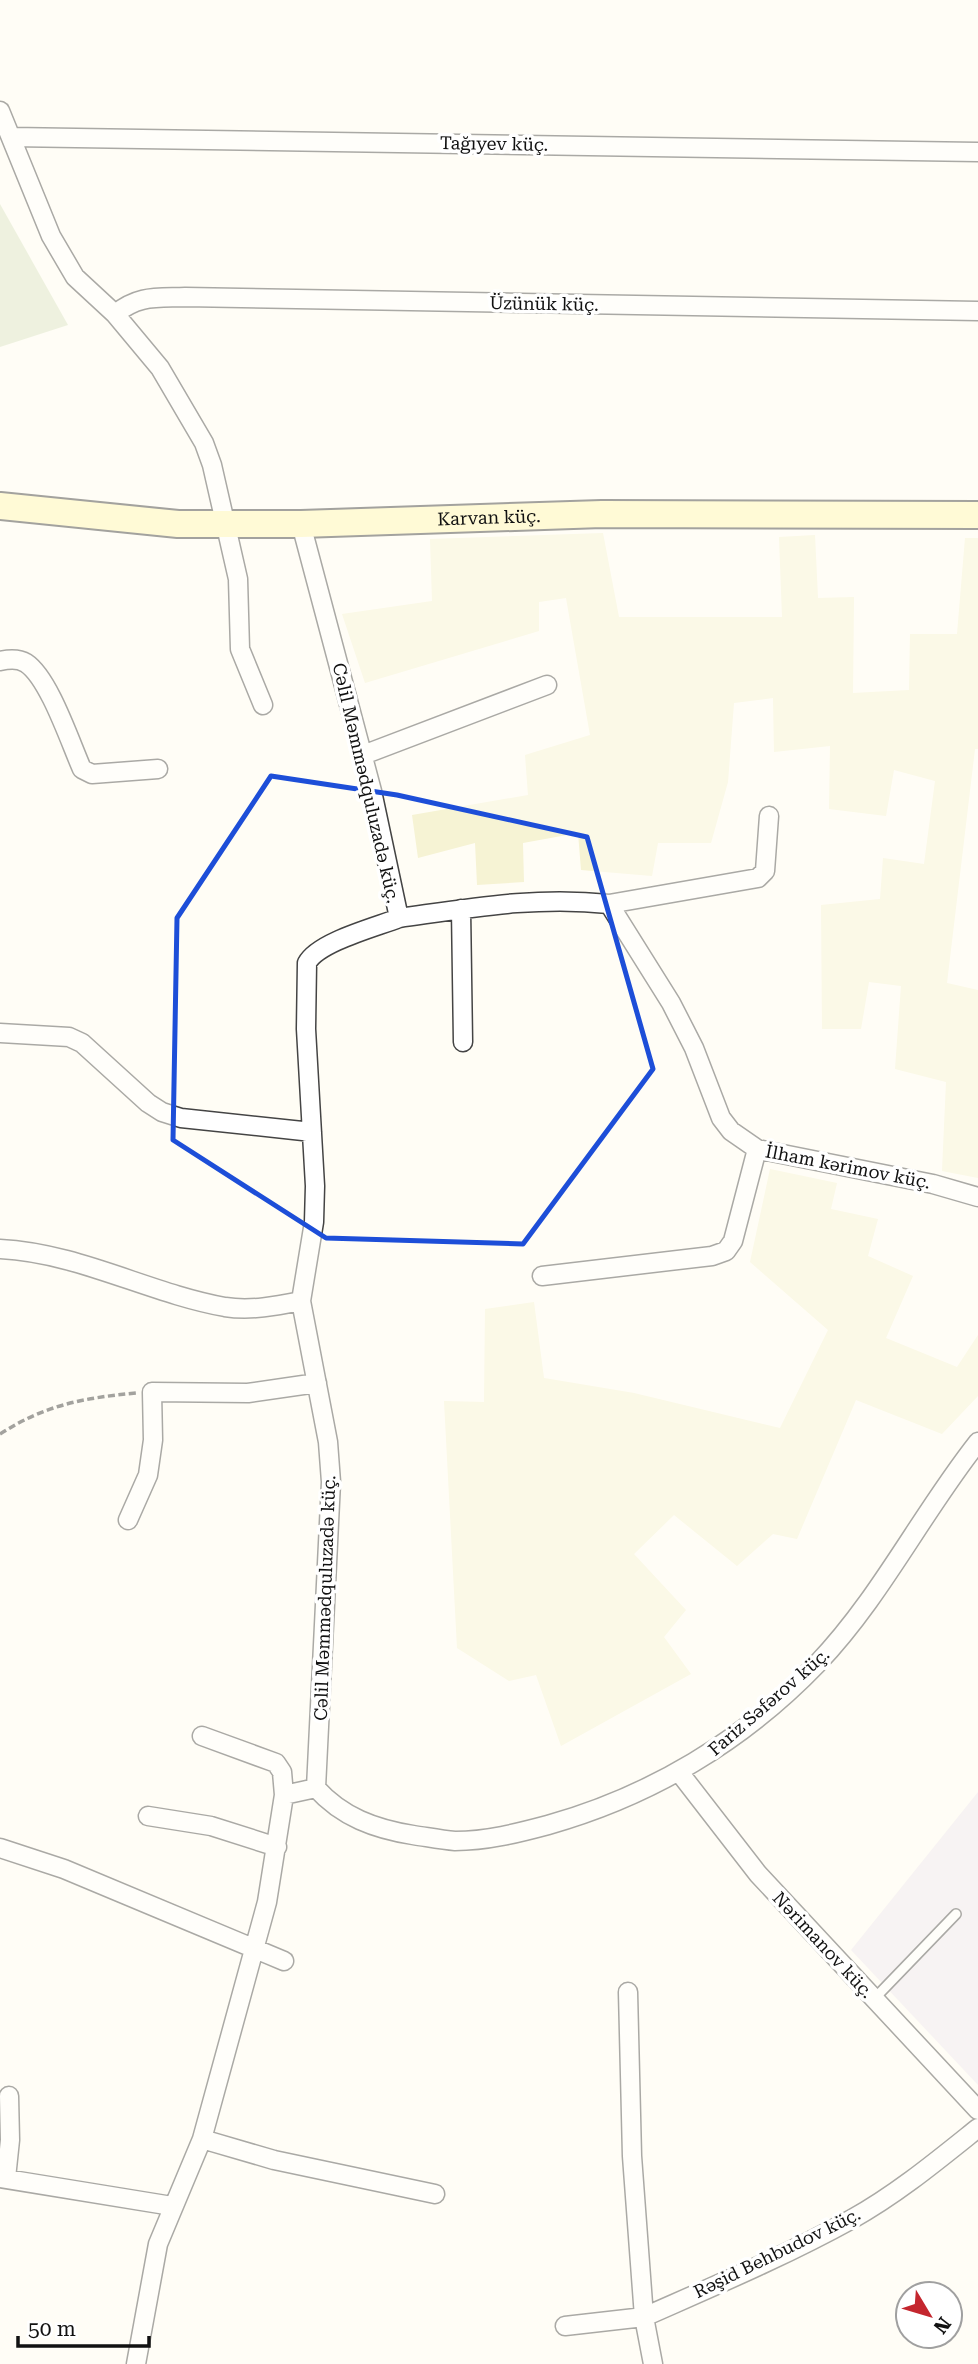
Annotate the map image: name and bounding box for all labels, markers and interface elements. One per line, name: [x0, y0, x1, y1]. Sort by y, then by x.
street label: Tağıyev küç.: [440, 132, 548, 155]
street label: Üzünük küç.: [489, 292, 599, 315]
street label: Karvan küç.: [437, 505, 541, 529]
street label: Cəlil Məmmədquluzadə küç.: [329, 661, 404, 905]
street label: İlham kərimov küç.: [764, 1140, 932, 1193]
street label: Cəlil Məmmədquluzadə küç.: [310, 1475, 339, 1721]
street label: Fariz Səfərov küç.: [704, 1643, 833, 1760]
street label: Nərimanov küç.: [769, 1887, 878, 2002]
street label: Rəşid Behbudov küç.: [690, 2203, 864, 2302]
north arrow: [894, 2280, 964, 2350]
scale bar: [18, 2304, 149, 2348]
text: N: [928, 2312, 956, 2338]
text: 50 m: [28, 2317, 76, 2341]

